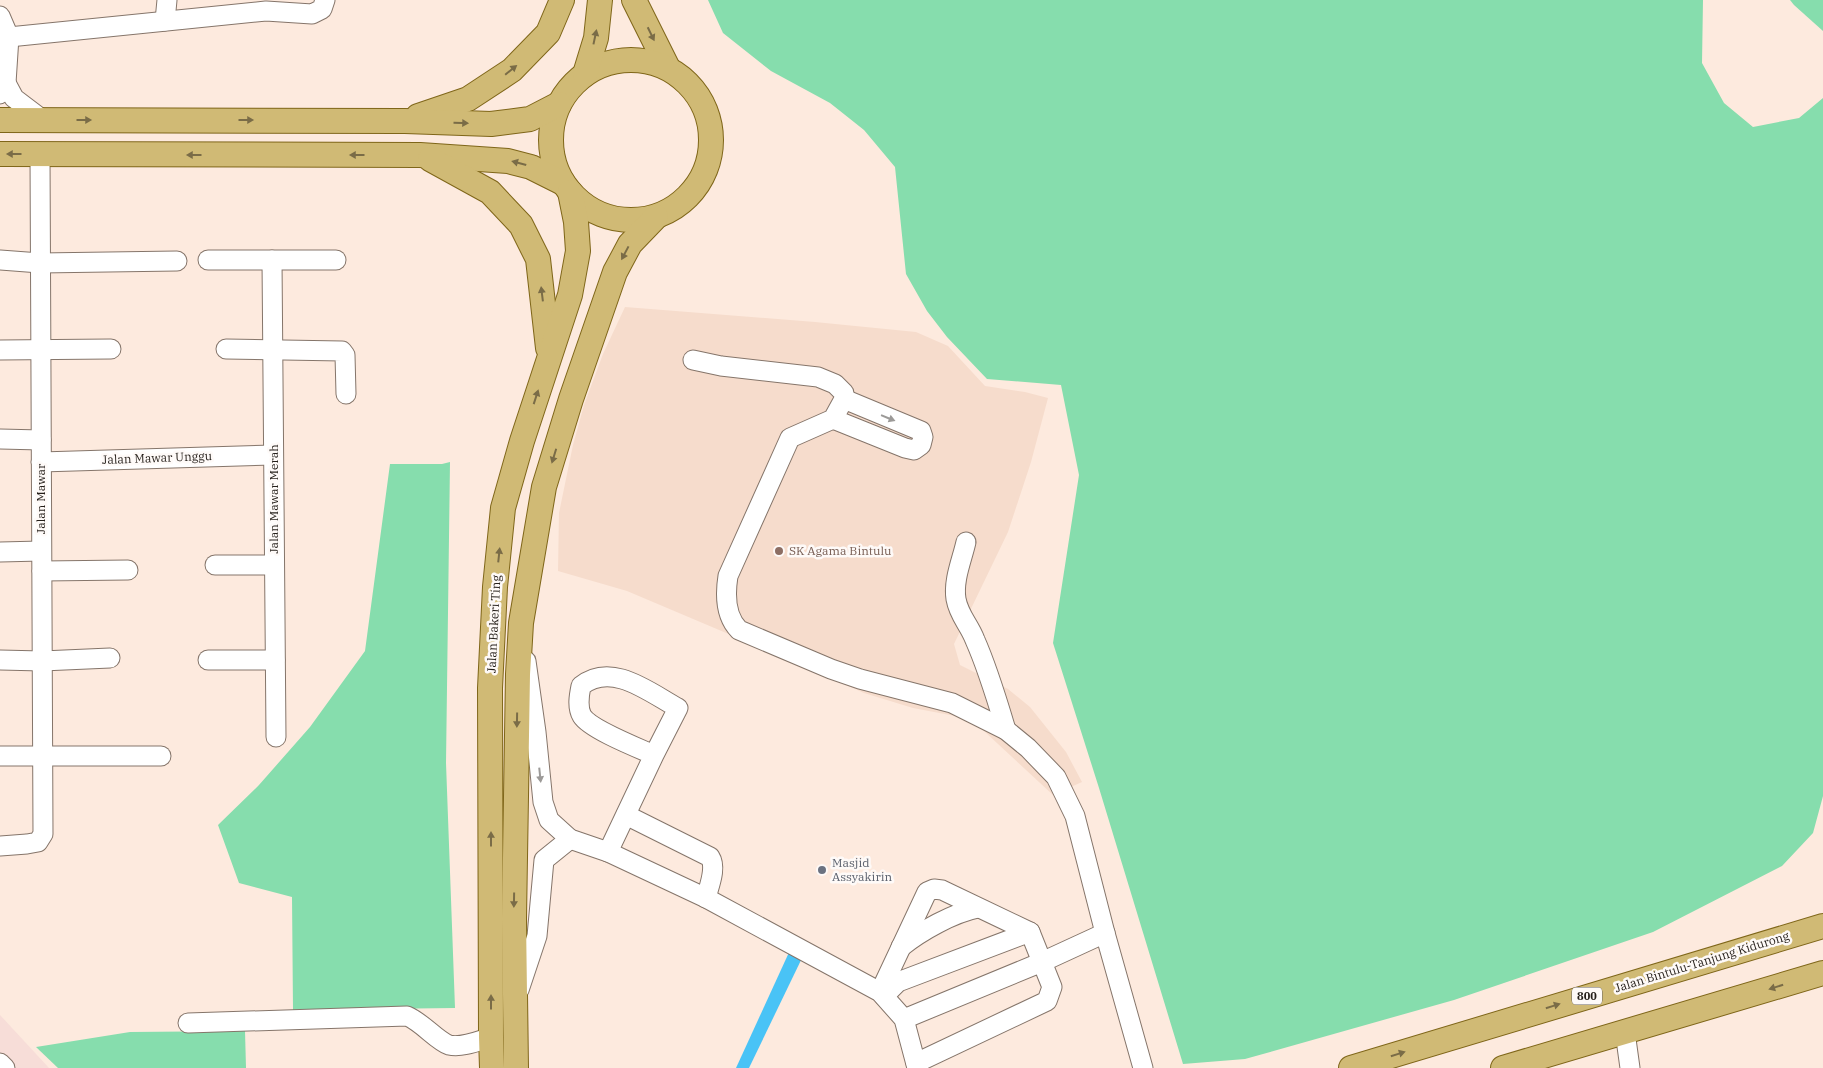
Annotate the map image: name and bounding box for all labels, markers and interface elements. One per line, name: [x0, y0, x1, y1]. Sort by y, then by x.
one-way arrow: [647, 27, 655, 41]
one-way arrow: [591, 30, 599, 45]
one-way arrow: [504, 64, 517, 75]
one-way arrow: [76, 116, 92, 124]
one-way arrow: [238, 117, 254, 125]
one-way arrow: [453, 119, 469, 127]
one-way arrow: [6, 150, 22, 158]
one-way arrow: [186, 151, 202, 159]
one-way arrow: [349, 151, 365, 159]
one-way arrow: [511, 159, 526, 167]
one-way arrow: [621, 246, 629, 261]
one-way arrow: [538, 285, 546, 301]
one-way arrow: [532, 389, 540, 404]
one-way arrow: [881, 415, 896, 422]
street label: Jalan Mawar Merah: [266, 444, 281, 554]
street label: Jalan Mawar Unggu: [102, 448, 213, 467]
one-way arrow: [549, 449, 557, 464]
street label: Jalan Mawar: [33, 463, 48, 534]
place label: SK Agama Bintulu: [789, 543, 892, 558]
marker: SK Agama Bintulu: [773, 545, 785, 557]
one-way arrow: [495, 546, 503, 562]
street label: Jalan Bakeri Ting: [483, 574, 504, 673]
one-way arrow: [513, 712, 521, 728]
one-way arrow: [536, 768, 544, 784]
one-way arrow: [487, 831, 495, 847]
place label: Masjid Assyakirin: [832, 855, 893, 884]
marker: Masjid Assyakirin: [816, 864, 828, 876]
one-way arrow: [510, 892, 518, 908]
street label: Jalan Bintulu-Tanjung Kidurong: [1613, 928, 1791, 995]
one-way arrow: [1769, 983, 1784, 991]
road number: 800: [1572, 988, 1602, 1004]
one-way arrow: [487, 994, 495, 1010]
one-way arrow: [1546, 1002, 1561, 1010]
one-way arrow: [1390, 1049, 1405, 1057]

